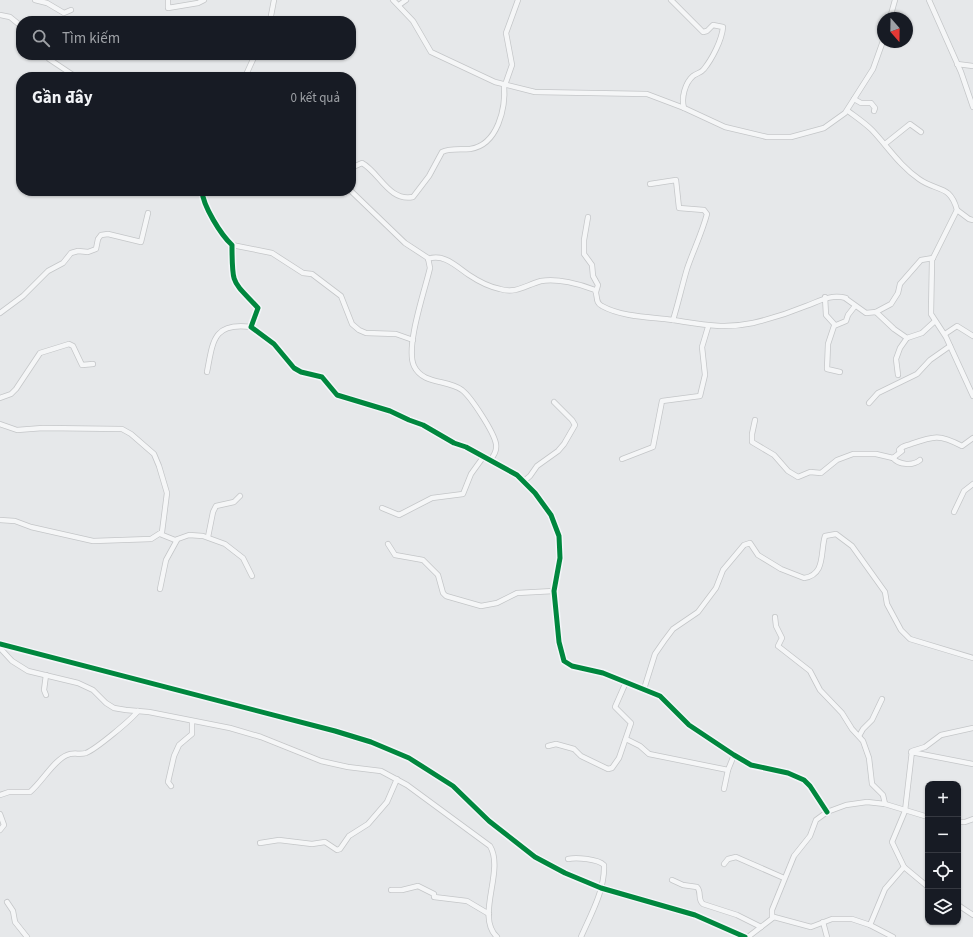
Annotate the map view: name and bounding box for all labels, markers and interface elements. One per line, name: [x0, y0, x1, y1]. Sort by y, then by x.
north arrow: [877, 12, 913, 48]
search box: [16, 16, 356, 60]
icon: search: [30, 27, 52, 49]
text: Tìm kiếm: [62, 28, 120, 49]
text: Gần đây: [32, 86, 93, 110]
text: 0 kết quả: [291, 89, 340, 107]
map controls: [925, 781, 961, 925]
button: +: [925, 781, 961, 817]
button: −: [925, 817, 961, 853]
button: locate: [925, 853, 961, 889]
button: layers: [925, 889, 961, 925]

